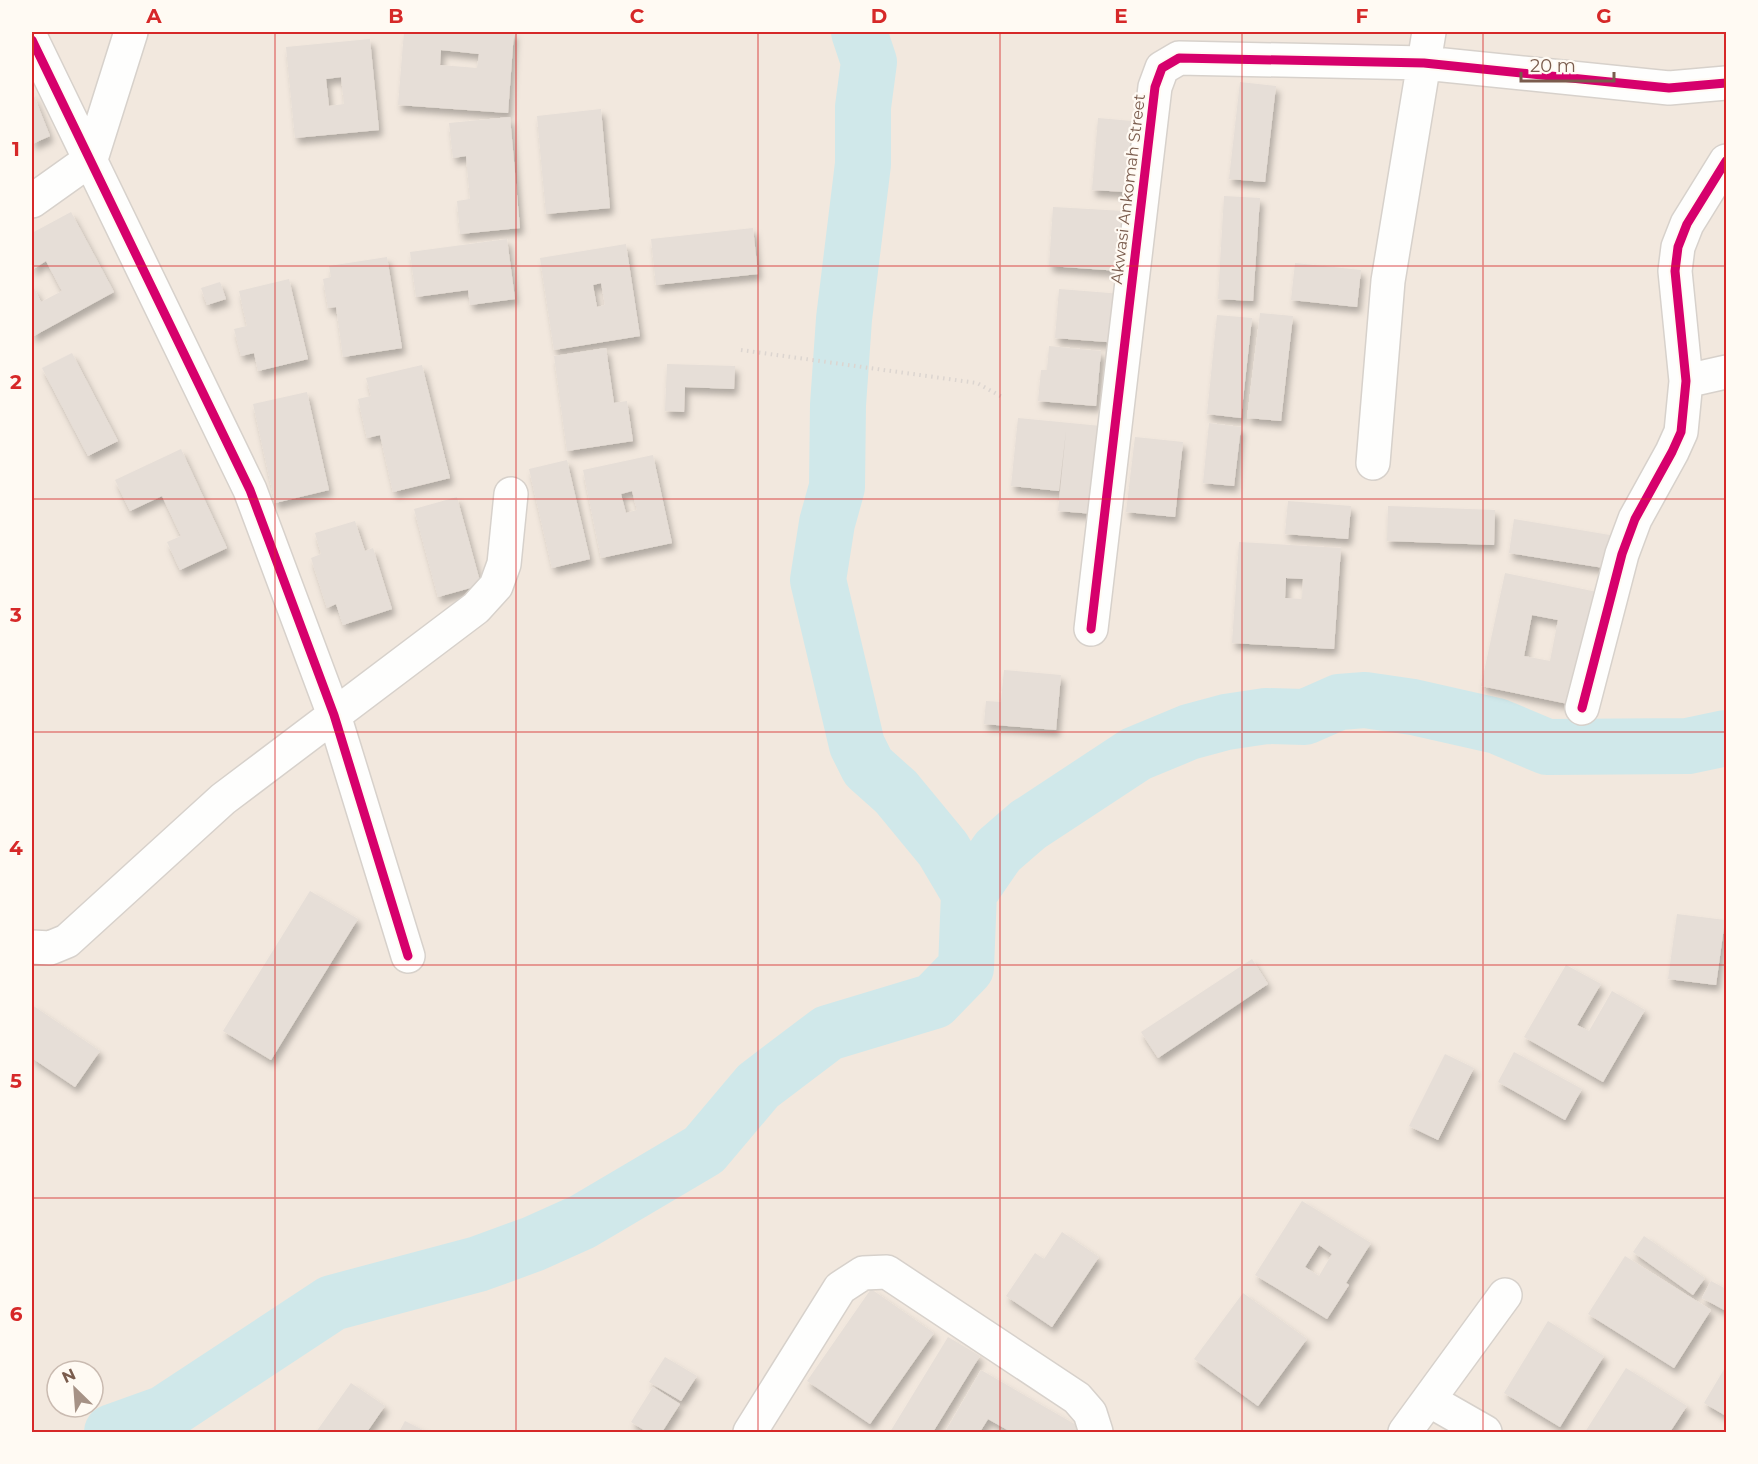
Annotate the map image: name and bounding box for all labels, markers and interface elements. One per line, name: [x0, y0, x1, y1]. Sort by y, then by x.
text: A: [145, 4, 162, 28]
text: B: [388, 4, 404, 28]
text: C: [630, 4, 645, 28]
text: D: [871, 4, 887, 28]
text: E: [1114, 4, 1128, 28]
text: F: [1356, 4, 1369, 28]
text: G: [1596, 4, 1612, 28]
scale bar: [1521, 45, 1614, 83]
text: 20 m: [1530, 55, 1576, 77]
street label: Akwasi Ankomah Street: [1107, 92, 1149, 285]
text: 1: [12, 137, 20, 161]
text: 2: [10, 370, 22, 394]
text: 3: [9, 603, 22, 627]
text: 4: [9, 836, 23, 860]
text: 5: [10, 1069, 22, 1093]
text: 6: [10, 1302, 23, 1326]
north arrow: [45, 1359, 105, 1419]
text: N: [59, 1365, 79, 1387]

